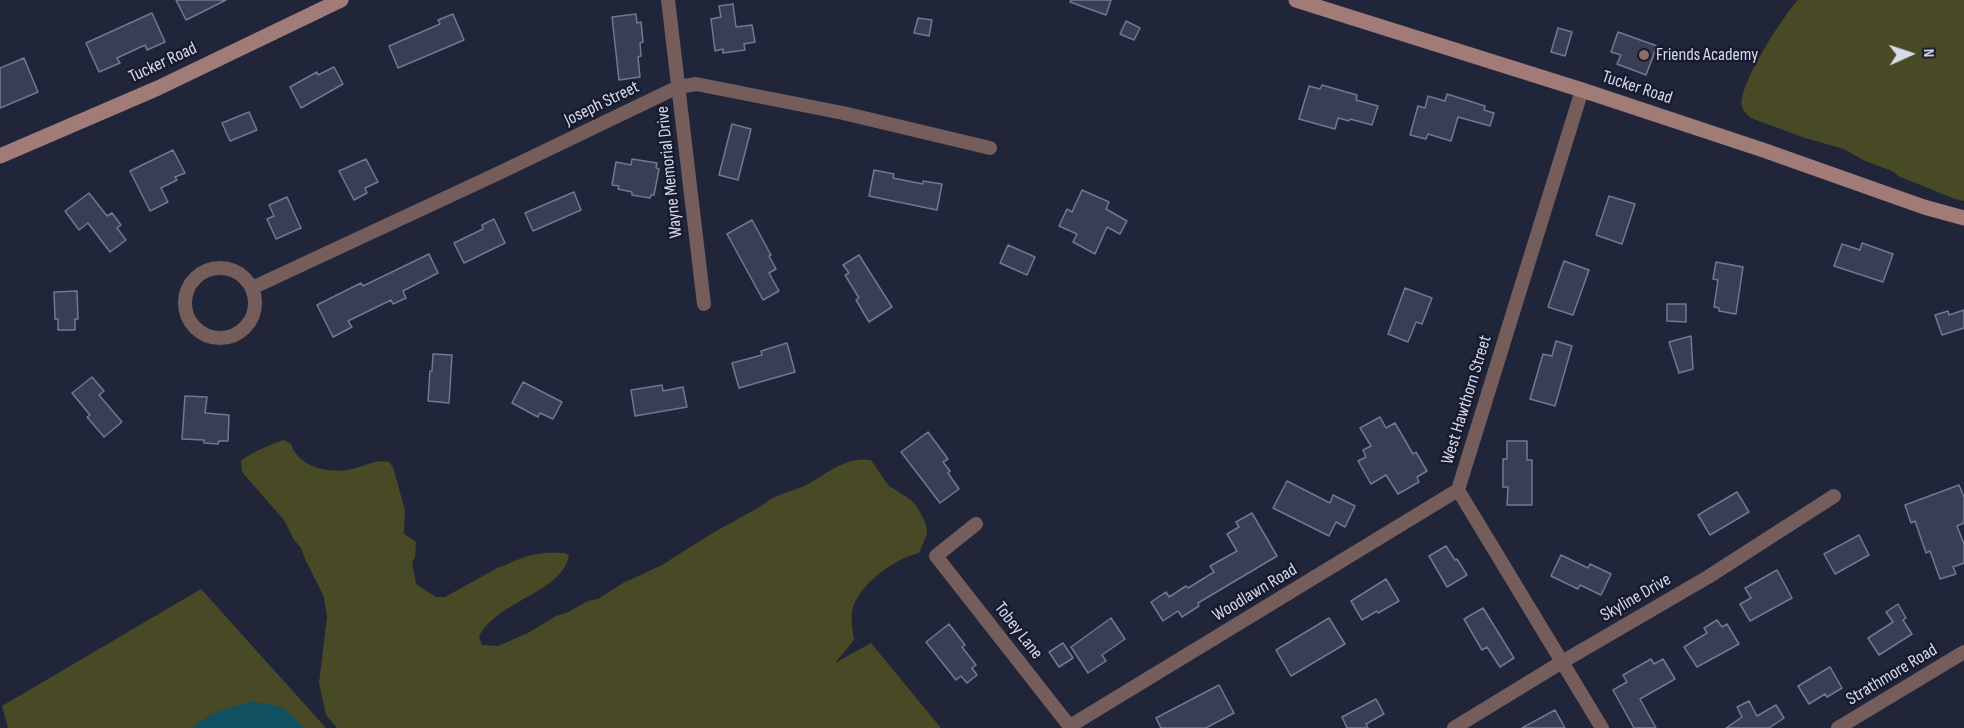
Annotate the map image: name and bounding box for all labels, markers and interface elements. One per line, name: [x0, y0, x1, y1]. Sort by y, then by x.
north arrow: [1880, 24, 1940, 84]
street label: Tucker Road: [126, 38, 200, 88]
place label: Friends Academy: [1656, 44, 1758, 66]
marker: Friends Academy: [1637, 48, 1651, 62]
text: N: [1919, 48, 1938, 58]
street label: Tucker Road: [1599, 67, 1675, 109]
street label: Joseph Street: [561, 77, 643, 131]
street label: Wayne Memorial Drive: [652, 105, 688, 239]
street label: West Hawthorn Street: [1437, 333, 1497, 467]
street label: Woodlawn Road: [1209, 559, 1301, 627]
street label: Skyline Drive: [1597, 569, 1675, 627]
street label: Tobey Lane: [989, 598, 1047, 664]
street label: Strathmore Road: [1843, 639, 1941, 711]

